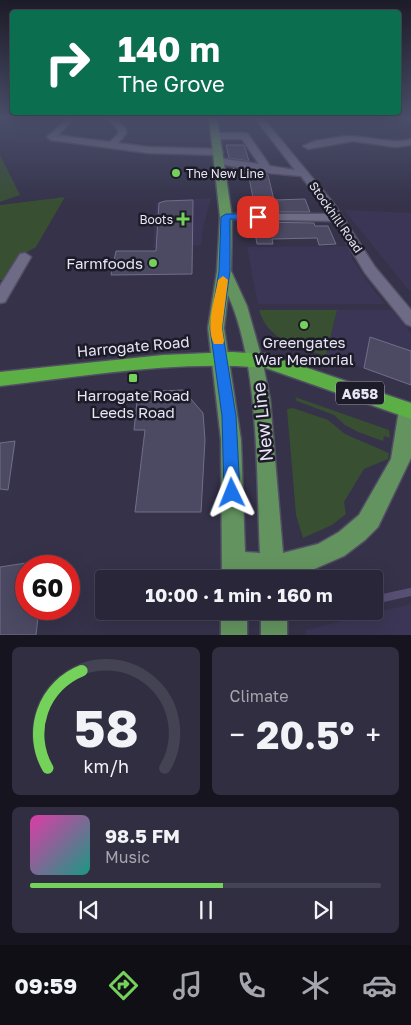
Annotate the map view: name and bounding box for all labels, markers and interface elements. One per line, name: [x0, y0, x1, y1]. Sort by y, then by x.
text: 140 m: [118, 28, 220, 70]
icon: right: [35, 30, 100, 95]
text: The Grove: [118, 70, 225, 97]
place label: The New Line: [186, 166, 264, 181]
marker: The New Line: [170, 167, 182, 179]
street label: Stockhill Road: [306, 179, 366, 255]
pin: [237, 196, 279, 238]
icon: arrive: [244, 203, 272, 231]
place label: Boots: [139, 212, 173, 227]
marker: Boots: [177, 213, 189, 225]
place label: Farmfoods: [66, 254, 143, 272]
marker: Farmfoods: [147, 257, 159, 269]
marker: Greengates War Memorial: [298, 319, 310, 331]
street label: Harrogate Road: [76, 332, 190, 360]
place label: Greengates War Memorial: [255, 333, 354, 368]
marker: Harrogate Road Leeds Road: [127, 372, 139, 384]
street label: New Line: [247, 381, 277, 463]
road number: A658: [336, 382, 384, 404]
place label: Harrogate Road Leeds Road: [76, 386, 190, 421]
position arrow: [205, 466, 257, 518]
speed limit sign: 60: [15, 555, 80, 620]
text: 10:00 · 1 min · 160 m: [145, 583, 333, 606]
text: Climate: [230, 686, 289, 706]
text: 58: [73, 696, 138, 758]
text: 20.5°: [256, 712, 354, 757]
text: −: [230, 718, 245, 751]
text: +: [366, 718, 381, 751]
text: km/h: [83, 755, 128, 777]
text: 98.5 FM: [105, 824, 180, 847]
text: Music: [105, 847, 150, 867]
icon: previous: [75, 896, 103, 924]
icon: pause: [192, 896, 220, 924]
icon: next: [309, 896, 337, 924]
icon: directions: [106, 968, 141, 1003]
icon: music: [170, 968, 205, 1003]
icon: phone: [234, 968, 269, 1003]
icon: climate: [298, 968, 333, 1003]
icon: car: [362, 968, 397, 1003]
text: 09:59: [14, 972, 77, 999]

